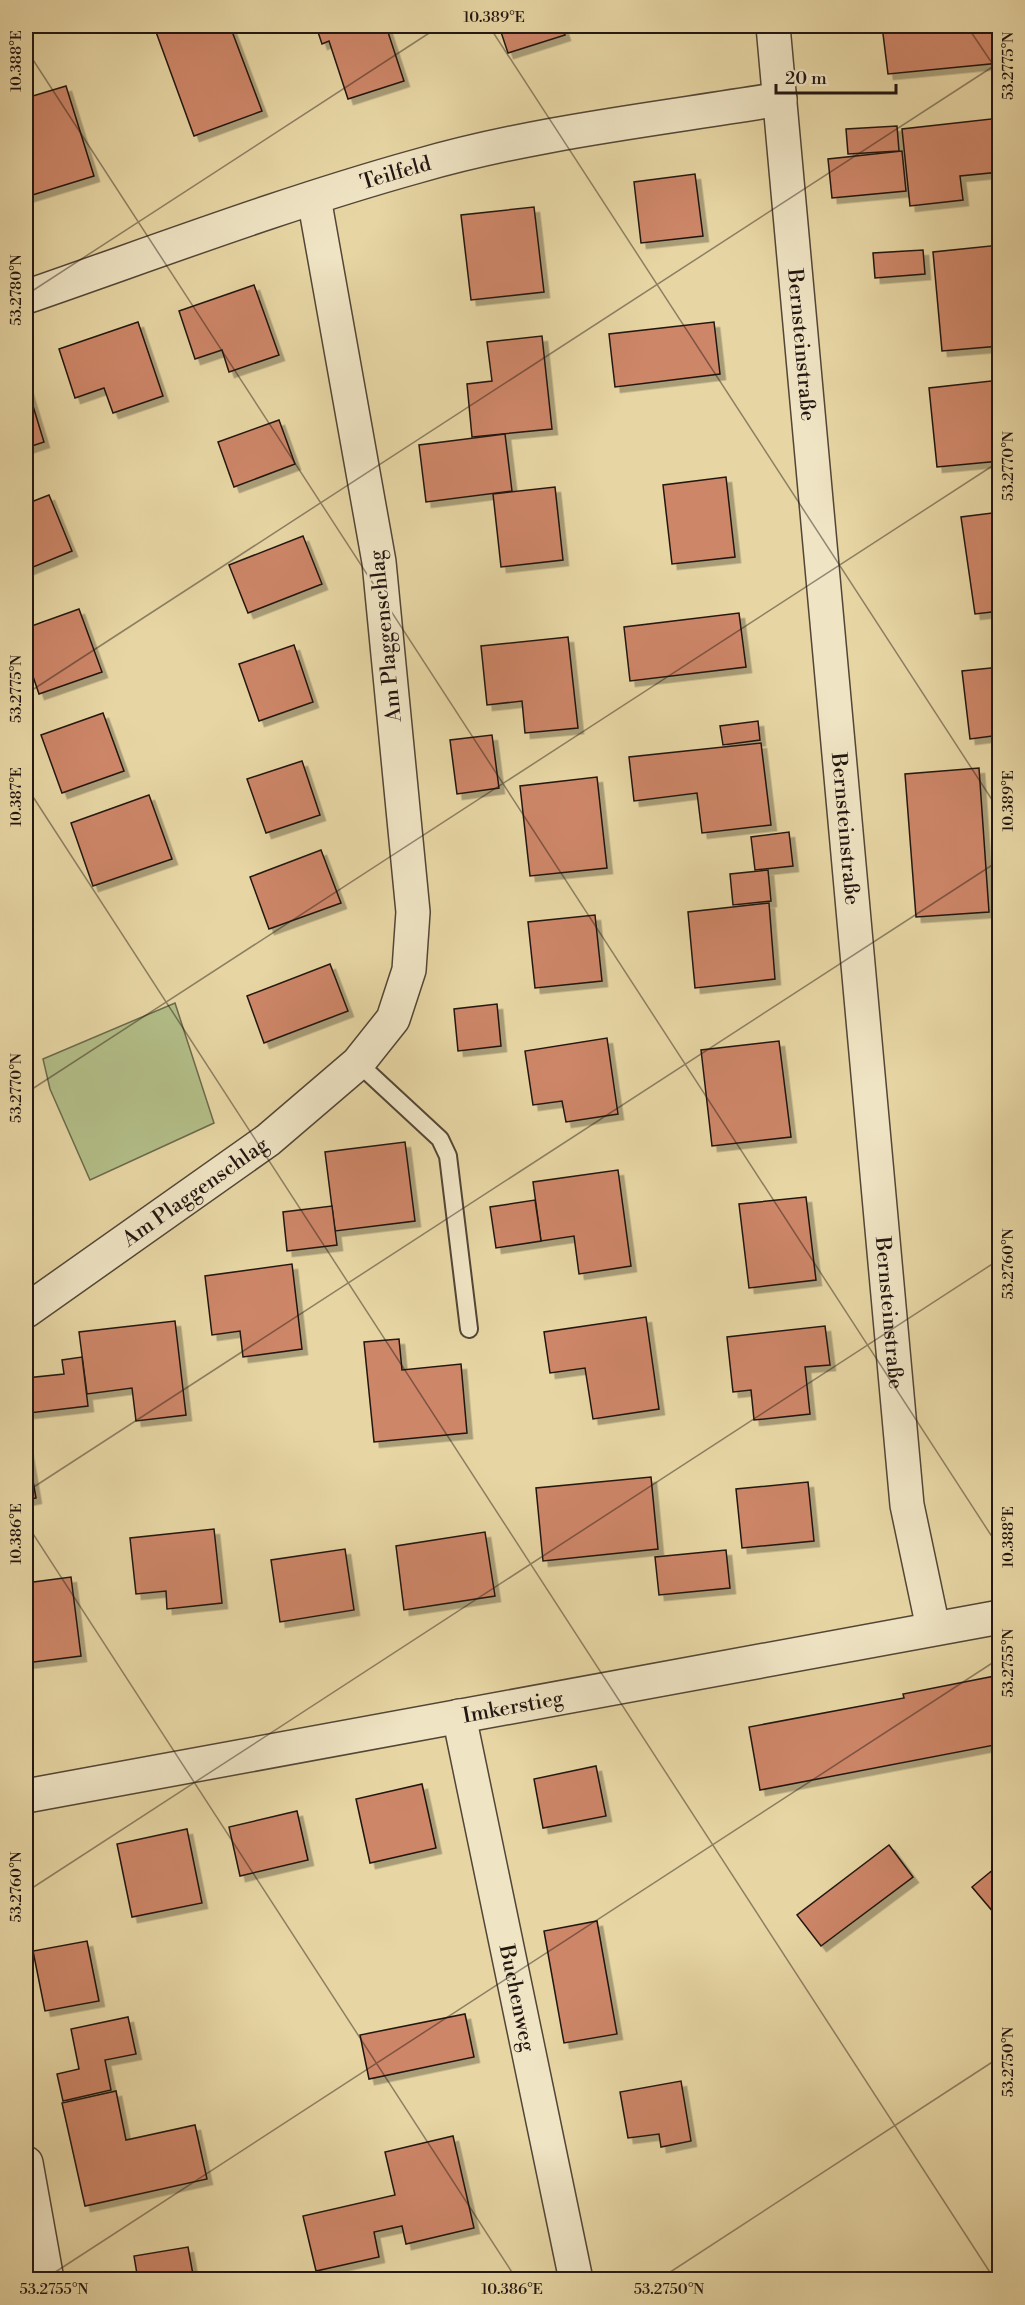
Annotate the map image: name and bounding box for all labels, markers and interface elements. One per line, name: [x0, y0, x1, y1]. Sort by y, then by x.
text: 10.389°E: [463, 8, 525, 27]
text: 10.388°E: [7, 30, 26, 92]
text: 53.2775°N: [999, 32, 1018, 100]
scale bar: [776, 57, 896, 95]
text: 20 m: [785, 67, 827, 90]
street label: Teilfeld: [357, 151, 434, 196]
text: 53.2780°N: [7, 254, 26, 326]
street label: Bernsteinstraße: [781, 266, 821, 422]
text: 53.2770°N: [999, 431, 1018, 501]
street label: Am Plaggenschlag: [364, 548, 408, 724]
text: 53.2775°N: [7, 655, 26, 723]
street label: Bernsteinstraße: [825, 750, 865, 906]
text: 10.387°E: [7, 767, 26, 827]
text: 10.389°E: [999, 770, 1018, 832]
text: 53.2770°N: [7, 1053, 26, 1123]
street label: Am Plaggenschlag: [117, 1132, 274, 1253]
text: 53.2760°N: [999, 1228, 1018, 1300]
street label: Bernsteinstraße: [869, 1235, 908, 1390]
text: 10.386°E: [7, 1503, 26, 1565]
text: 10.388°E: [999, 1506, 1018, 1568]
text: 53.2755°N: [999, 1629, 1018, 1697]
street label: Imkerstieg: [460, 1685, 566, 1730]
text: 53.2760°N: [7, 1851, 26, 1923]
street label: Buchenweg: [493, 1941, 540, 2054]
text: 53.2750°N: [999, 2027, 1018, 2097]
text: 53.2755°N: [20, 2280, 88, 2299]
text: 10.386°E: [481, 2280, 543, 2299]
text: 53.2750°N: [634, 2280, 704, 2299]

